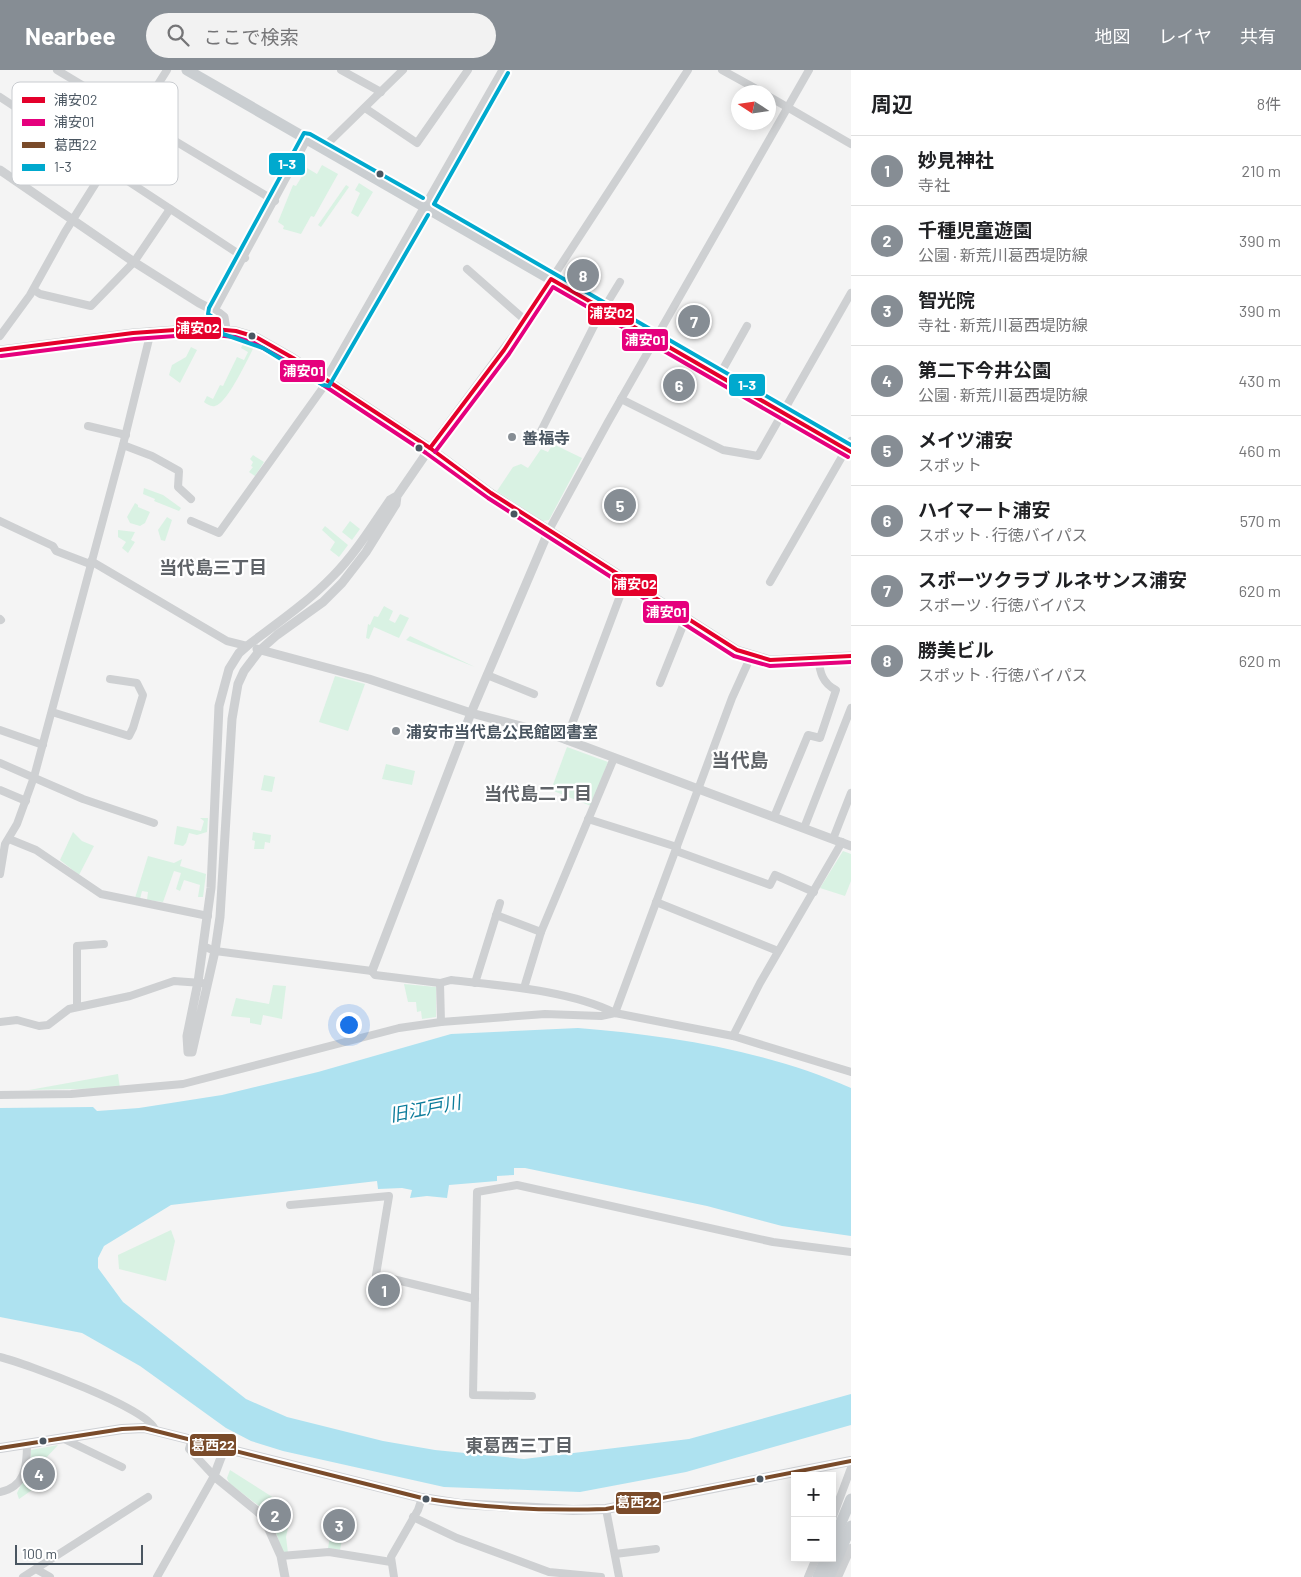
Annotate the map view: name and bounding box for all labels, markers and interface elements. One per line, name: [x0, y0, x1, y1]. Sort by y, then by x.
search box: [146, 13, 496, 58]
text: Nearbee: [25, 21, 116, 50]
icon: search: [164, 21, 192, 49]
text: ここで検索: [204, 25, 299, 48]
text: 地図: [1095, 25, 1131, 47]
text: レイヤ: [1159, 25, 1212, 47]
text: 共有: [1240, 25, 1276, 47]
legend: [12, 82, 178, 185]
north arrow: [731, 85, 776, 130]
text: 浦安02: [54, 91, 97, 108]
text: 周辺: [871, 91, 913, 116]
text: 8件: [1257, 94, 1281, 113]
text: 浦安01: [54, 113, 94, 130]
text: 葛西22: [54, 136, 97, 153]
text: 妙見神社: [918, 148, 994, 171]
line badge: 1-3: [268, 152, 306, 176]
text: 1-3: [278, 155, 296, 172]
text: 1-3: [54, 158, 72, 175]
text: 1: [884, 161, 890, 180]
text: 210 m: [1242, 161, 1281, 180]
unlabelled marker: [375, 169, 385, 179]
text: 寺社: [918, 175, 950, 194]
text: 千種児童遊園: [918, 218, 1032, 241]
text: 2: [883, 231, 891, 250]
text: 390 m: [1239, 231, 1281, 250]
text: 公園 · 新荒川葛西堤防線: [918, 245, 1088, 264]
pin: 8: [567, 256, 599, 294]
text: 智光院: [918, 288, 975, 311]
text: 3: [883, 301, 891, 320]
text: 390 m: [1239, 301, 1281, 320]
line badge: 浦安02: [587, 302, 635, 326]
pin: 7: [678, 302, 710, 340]
text: 浦安02: [589, 304, 633, 321]
text: 寺社 · 新荒川葛西堤防線: [918, 315, 1088, 334]
line badge: 浦安02: [175, 316, 222, 340]
text: 浦安02: [176, 319, 220, 336]
line badge: 浦安01: [621, 328, 669, 352]
unlabelled marker: [247, 331, 257, 341]
text: 浦安01: [625, 331, 665, 348]
text: 第二下今井公園: [918, 358, 1051, 381]
line badge: 浦安01: [279, 359, 326, 383]
text: 浦安01: [283, 362, 323, 379]
pin: 6: [663, 366, 695, 404]
text: 4: [882, 371, 892, 390]
text: 430 m: [1238, 371, 1281, 390]
line badge: 1-3: [728, 373, 766, 397]
text: 1-3: [738, 376, 756, 393]
text: 公園 · 新荒川葛西堤防線: [918, 385, 1088, 404]
place label: 善福寺: [522, 428, 570, 447]
text: メイツ浦安: [918, 428, 1013, 451]
marker: 善福寺: [506, 431, 518, 443]
text: 5: [883, 441, 891, 460]
text: 460 m: [1238, 441, 1281, 460]
unlabelled marker: [414, 443, 424, 453]
text: スポット: [918, 455, 982, 474]
pin: 5: [604, 486, 636, 524]
text: ハイマート浦安: [918, 498, 1051, 521]
unlabelled marker: [509, 509, 519, 519]
text: 6: [883, 511, 891, 530]
text: 570 m: [1240, 511, 1281, 530]
text: スポット · 行徳バイパス: [918, 525, 1087, 544]
district label: 当代島三丁目: [159, 556, 267, 578]
text: スポーツクラブ ルネサンス浦安: [918, 568, 1187, 591]
line badge: 浦安02: [611, 573, 658, 597]
text: 浦安02: [613, 575, 657, 592]
text: 7: [883, 581, 891, 600]
text: 620 m: [1239, 581, 1281, 600]
text: スポーツ · 行徳バイパス: [918, 595, 1087, 614]
line badge: 浦安01: [642, 600, 690, 624]
text: 浦安01: [646, 603, 686, 620]
text: 勝美ビル: [918, 638, 994, 661]
text: 8: [883, 651, 891, 670]
text: 620 m: [1239, 651, 1281, 670]
text: スポット · 行徳バイパス: [918, 665, 1087, 684]
place label: 浦安市当代島公民館図書室: [406, 722, 598, 741]
marker: 浦安市当代島公民館図書室: [390, 725, 402, 737]
district label: 当代島: [711, 748, 769, 771]
district label: 当代島二丁目: [484, 782, 592, 804]
your location: [336, 1012, 362, 1038]
water label: 旧江戸川: [388, 1090, 464, 1126]
pin: 1: [368, 1271, 400, 1309]
line badge: 葛西22: [189, 1433, 237, 1457]
district label: 東葛西三丁目: [465, 1434, 573, 1456]
unlabelled marker: [38, 1436, 48, 1446]
text: 葛西22: [191, 1436, 235, 1453]
pin: 4: [23, 1455, 55, 1493]
map controls: [791, 1472, 836, 1562]
button: +: [791, 1472, 836, 1517]
unlabelled marker: [755, 1474, 765, 1484]
line badge: 葛西22: [615, 1491, 662, 1515]
text: 葛西22: [616, 1493, 660, 1510]
unlabelled marker: [421, 1494, 431, 1504]
pin: 2: [259, 1496, 291, 1534]
pin: 3: [323, 1506, 355, 1544]
button: −: [791, 1517, 836, 1562]
scale bar: [15, 1542, 142, 1565]
text: 100 m: [22, 1545, 57, 1562]

